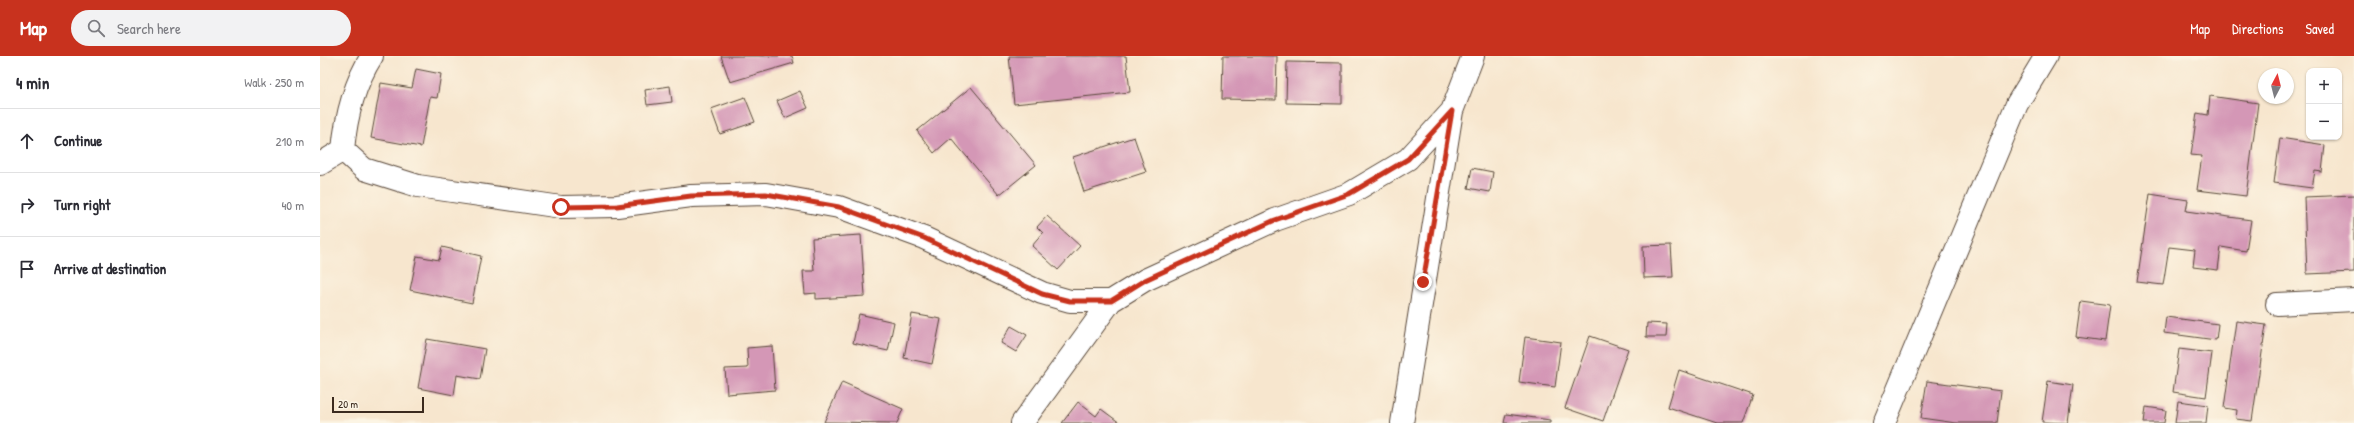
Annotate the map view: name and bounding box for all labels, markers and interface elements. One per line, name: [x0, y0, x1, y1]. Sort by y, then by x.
search box: [71, 10, 351, 46]
text: Map: [20, 15, 47, 41]
icon: search: [85, 17, 107, 39]
text: Search here: [117, 18, 181, 39]
text: Map: [2190, 19, 2210, 38]
text: Directions: [2232, 19, 2283, 38]
text: Saved: [2305, 19, 2334, 38]
north arrow: [2258, 68, 2294, 104]
map controls: [2306, 68, 2342, 140]
button: +: [2306, 68, 2342, 104]
text: 4 min: [16, 71, 49, 94]
text: Walk · 250 m: [244, 73, 304, 91]
button: −: [2306, 104, 2342, 140]
icon: ahead: [16, 130, 38, 152]
text: Continue: [54, 130, 102, 151]
text: 210 m: [276, 132, 304, 150]
icon: right: [16, 194, 38, 216]
text: Turn right: [54, 194, 110, 215]
text: 40 m: [281, 196, 304, 214]
route start: [552, 198, 570, 216]
icon: arrive: [16, 258, 38, 280]
text: Arrive at destination: [54, 258, 166, 279]
route end: [1414, 273, 1432, 291]
scale bar: [332, 395, 424, 414]
text: 20 m: [338, 397, 358, 411]

